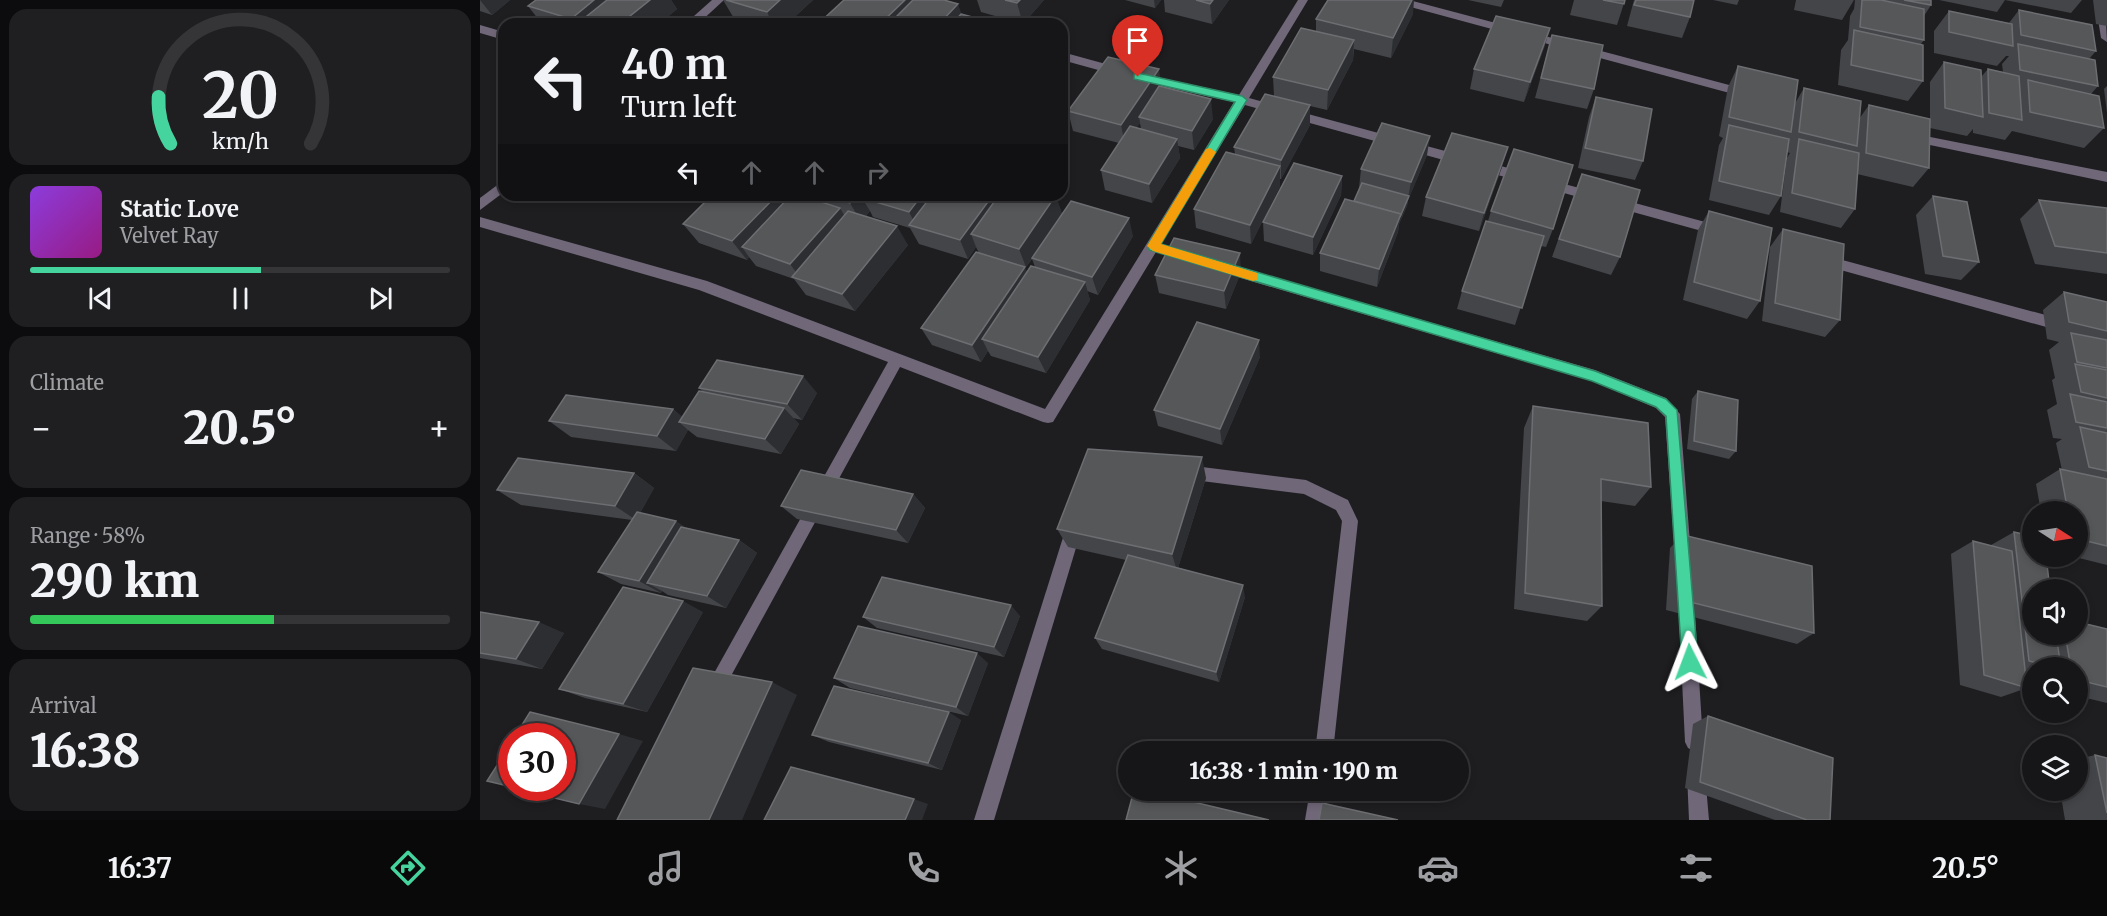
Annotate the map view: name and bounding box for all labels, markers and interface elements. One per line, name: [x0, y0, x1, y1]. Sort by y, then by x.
pin: [1112, 15, 1163, 77]
icon: arrive: [1121, 24, 1154, 57]
text: 40 m: [621, 38, 727, 90]
icon: left: [522, 42, 600, 120]
text: 20: [201, 57, 279, 135]
text: Turn left: [621, 90, 736, 124]
text: km/h: [212, 128, 268, 155]
icon: left: [672, 156, 705, 189]
icon: ahead: [735, 156, 768, 189]
icon: ahead: [798, 156, 831, 189]
icon: right: [861, 156, 894, 189]
text: Static Love: [120, 195, 239, 223]
text: Velvet Ray: [120, 223, 219, 248]
icon: previous: [84, 282, 117, 315]
icon: pause: [224, 282, 257, 315]
icon: next: [364, 282, 397, 315]
text: Climate: [30, 370, 104, 395]
text: 20.5°: [183, 400, 297, 456]
text: −: [30, 408, 52, 449]
text: +: [428, 408, 450, 449]
north arrow: [2022, 501, 2088, 567]
map controls: [2022, 501, 2088, 801]
text: Range · 58%: [30, 523, 145, 548]
text: 290 km: [30, 553, 199, 609]
button: sound: [2022, 579, 2088, 645]
position arrow: [1658, 630, 1722, 694]
button: search: [2022, 657, 2088, 723]
text: Arrival: [30, 693, 97, 718]
text: 16:38: [30, 723, 141, 779]
speed limit sign: 30: [498, 723, 576, 801]
button: layers: [2022, 735, 2088, 801]
text: 16:38 · 1 min · 190 m: [1189, 757, 1398, 785]
icon: directions: [387, 847, 429, 889]
icon: music: [645, 847, 687, 889]
icon: phone: [902, 847, 944, 889]
icon: climate: [1160, 847, 1202, 889]
icon: car: [1417, 847, 1459, 889]
icon: filters: [1675, 847, 1717, 889]
text: 16:37: [108, 851, 172, 885]
text: 20.5°: [1932, 851, 1999, 885]

